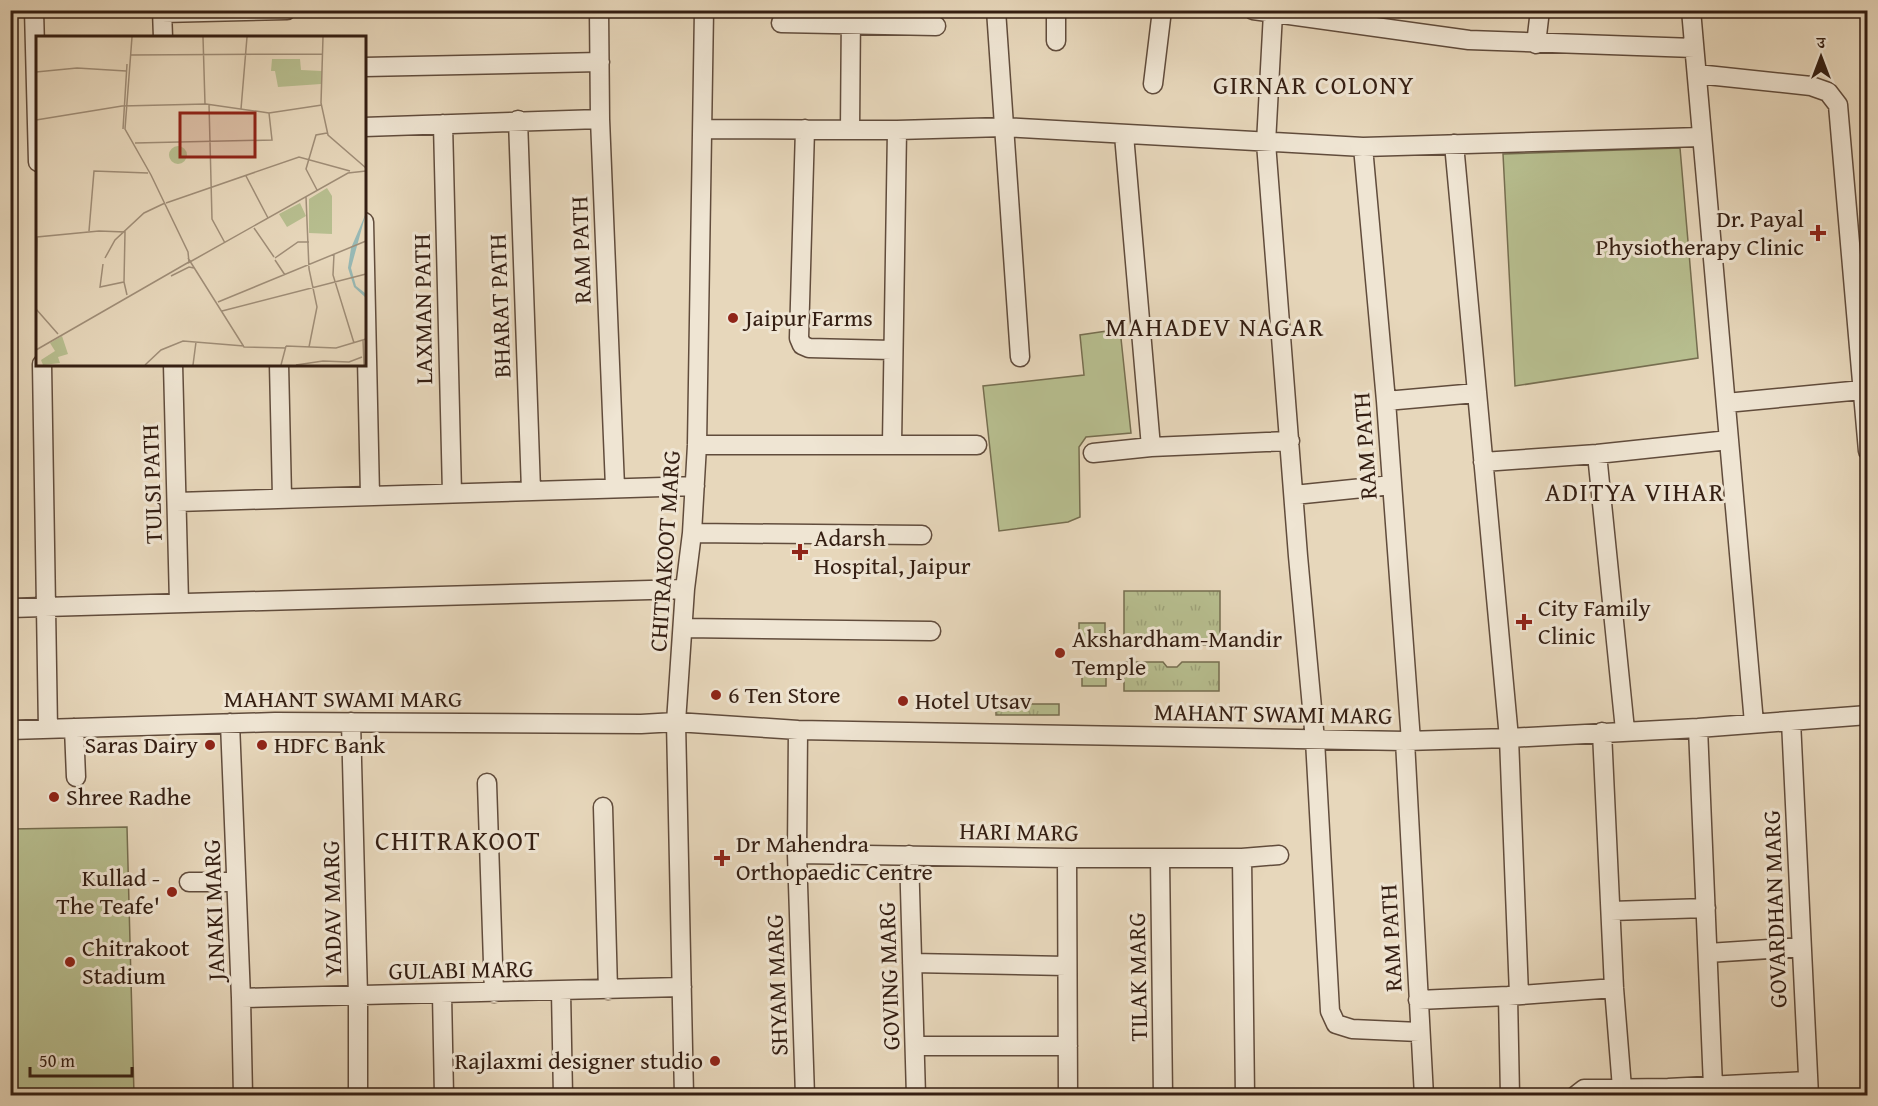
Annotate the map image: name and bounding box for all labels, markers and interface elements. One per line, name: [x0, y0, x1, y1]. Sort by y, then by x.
north arrow: [1791, 27, 1851, 87]
text: उ: [1816, 30, 1827, 54]
inset map: [36, 36, 366, 366]
district label: GIRNAR COLONY: [1213, 65, 1415, 104]
street label: RAM PATH: [561, 196, 600, 304]
place label: Dr. Payal Physiotherapy Clinic: [1595, 201, 1804, 264]
marker: Dr. Payal Physiotherapy Clinic: [1809, 224, 1827, 242]
street label: LAXMAN PATH: [404, 233, 441, 385]
street label: BHARAT PATH: [479, 233, 520, 379]
place label: Jaipur Farms: [742, 300, 873, 335]
district label: MAHADEV NAGAR: [1105, 307, 1325, 346]
marker: Jaipur Farms: [726, 311, 740, 325]
street label: RAM PATH: [1343, 391, 1386, 501]
street label: TULSI PATH: [132, 424, 171, 544]
street label: CHITRAKOOT MARG: [640, 449, 689, 653]
district label: ADITYA VIHAR: [1545, 472, 1725, 511]
place label: Adarsh Hospital, Jaipur: [814, 520, 971, 583]
marker: Adarsh Hospital, Jaipur: [791, 543, 809, 561]
place label: City Family Clinic: [1538, 590, 1651, 653]
marker: City Family Clinic: [1515, 613, 1533, 631]
place label: Akshardham-Mandir Temple: [1072, 621, 1282, 684]
marker: Akshardham-Mandir Temple: [1053, 646, 1067, 660]
place label: 6 Ten Store: [728, 677, 841, 712]
street label: MAHANT SWAMI MARG: [224, 681, 462, 716]
place label: Hotel Utsav: [915, 683, 1032, 718]
marker: 6 Ten Store: [709, 688, 723, 702]
marker: Hotel Utsav: [896, 694, 910, 708]
street label: MAHANT SWAMI MARG: [1153, 694, 1393, 733]
place label: Saras Dairy: [85, 727, 198, 762]
place label: HDFC Bank: [274, 727, 386, 762]
marker: Saras Dairy: [203, 738, 217, 752]
marker: HDFC Bank: [255, 738, 269, 752]
place label: Shree Radhe: [66, 779, 191, 814]
marker: Shree Radhe: [47, 790, 61, 804]
street label: GOVARDHAN MARG: [1754, 809, 1795, 1009]
street label: HARI MARG: [959, 813, 1079, 850]
district label: CHITRAKOOT: [375, 820, 541, 860]
place label: Dr Mahendra Orthopaedic Centre: [736, 826, 933, 889]
street label: JANAKI MARG: [194, 839, 234, 984]
street label: YADAV MARG: [313, 840, 350, 978]
marker: Dr Mahendra Orthopaedic Centre: [713, 849, 731, 867]
place label: Kullad - The Teafe': [56, 860, 160, 923]
street label: RAM PATH: [1370, 883, 1411, 993]
marker: Kullad - The Teafe': [165, 885, 179, 899]
street label: GOVING MARG: [868, 901, 909, 1051]
street label: TILAK MARG: [1119, 912, 1156, 1042]
street label: SHYAM MARG: [757, 914, 796, 1057]
place label: Chitrakoot Stadium: [82, 930, 190, 993]
street label: GULABI MARG: [388, 951, 534, 988]
marker: Chitrakoot Stadium: [63, 955, 77, 969]
scale bar: [30, 1040, 132, 1078]
place label: Rajlaxmi designer studio: [454, 1043, 703, 1078]
text: 50 m: [39, 1047, 75, 1074]
marker: Rajlaxmi designer studio: [708, 1054, 722, 1068]

